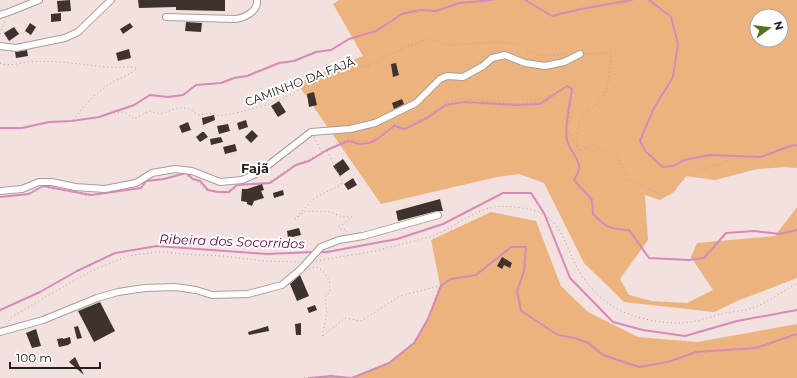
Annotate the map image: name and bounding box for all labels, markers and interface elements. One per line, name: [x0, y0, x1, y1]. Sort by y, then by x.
north arrow: [749, 8, 789, 48]
text: N: [771, 19, 787, 32]
street label: CAMINHO DA FAJÃ: [243, 53, 357, 109]
district label: Fajã: [241, 160, 269, 176]
water label: Ribeira dos Socorridos: [159, 230, 306, 252]
scale bar: [10, 344, 100, 370]
text: 100 m: [16, 350, 52, 365]

